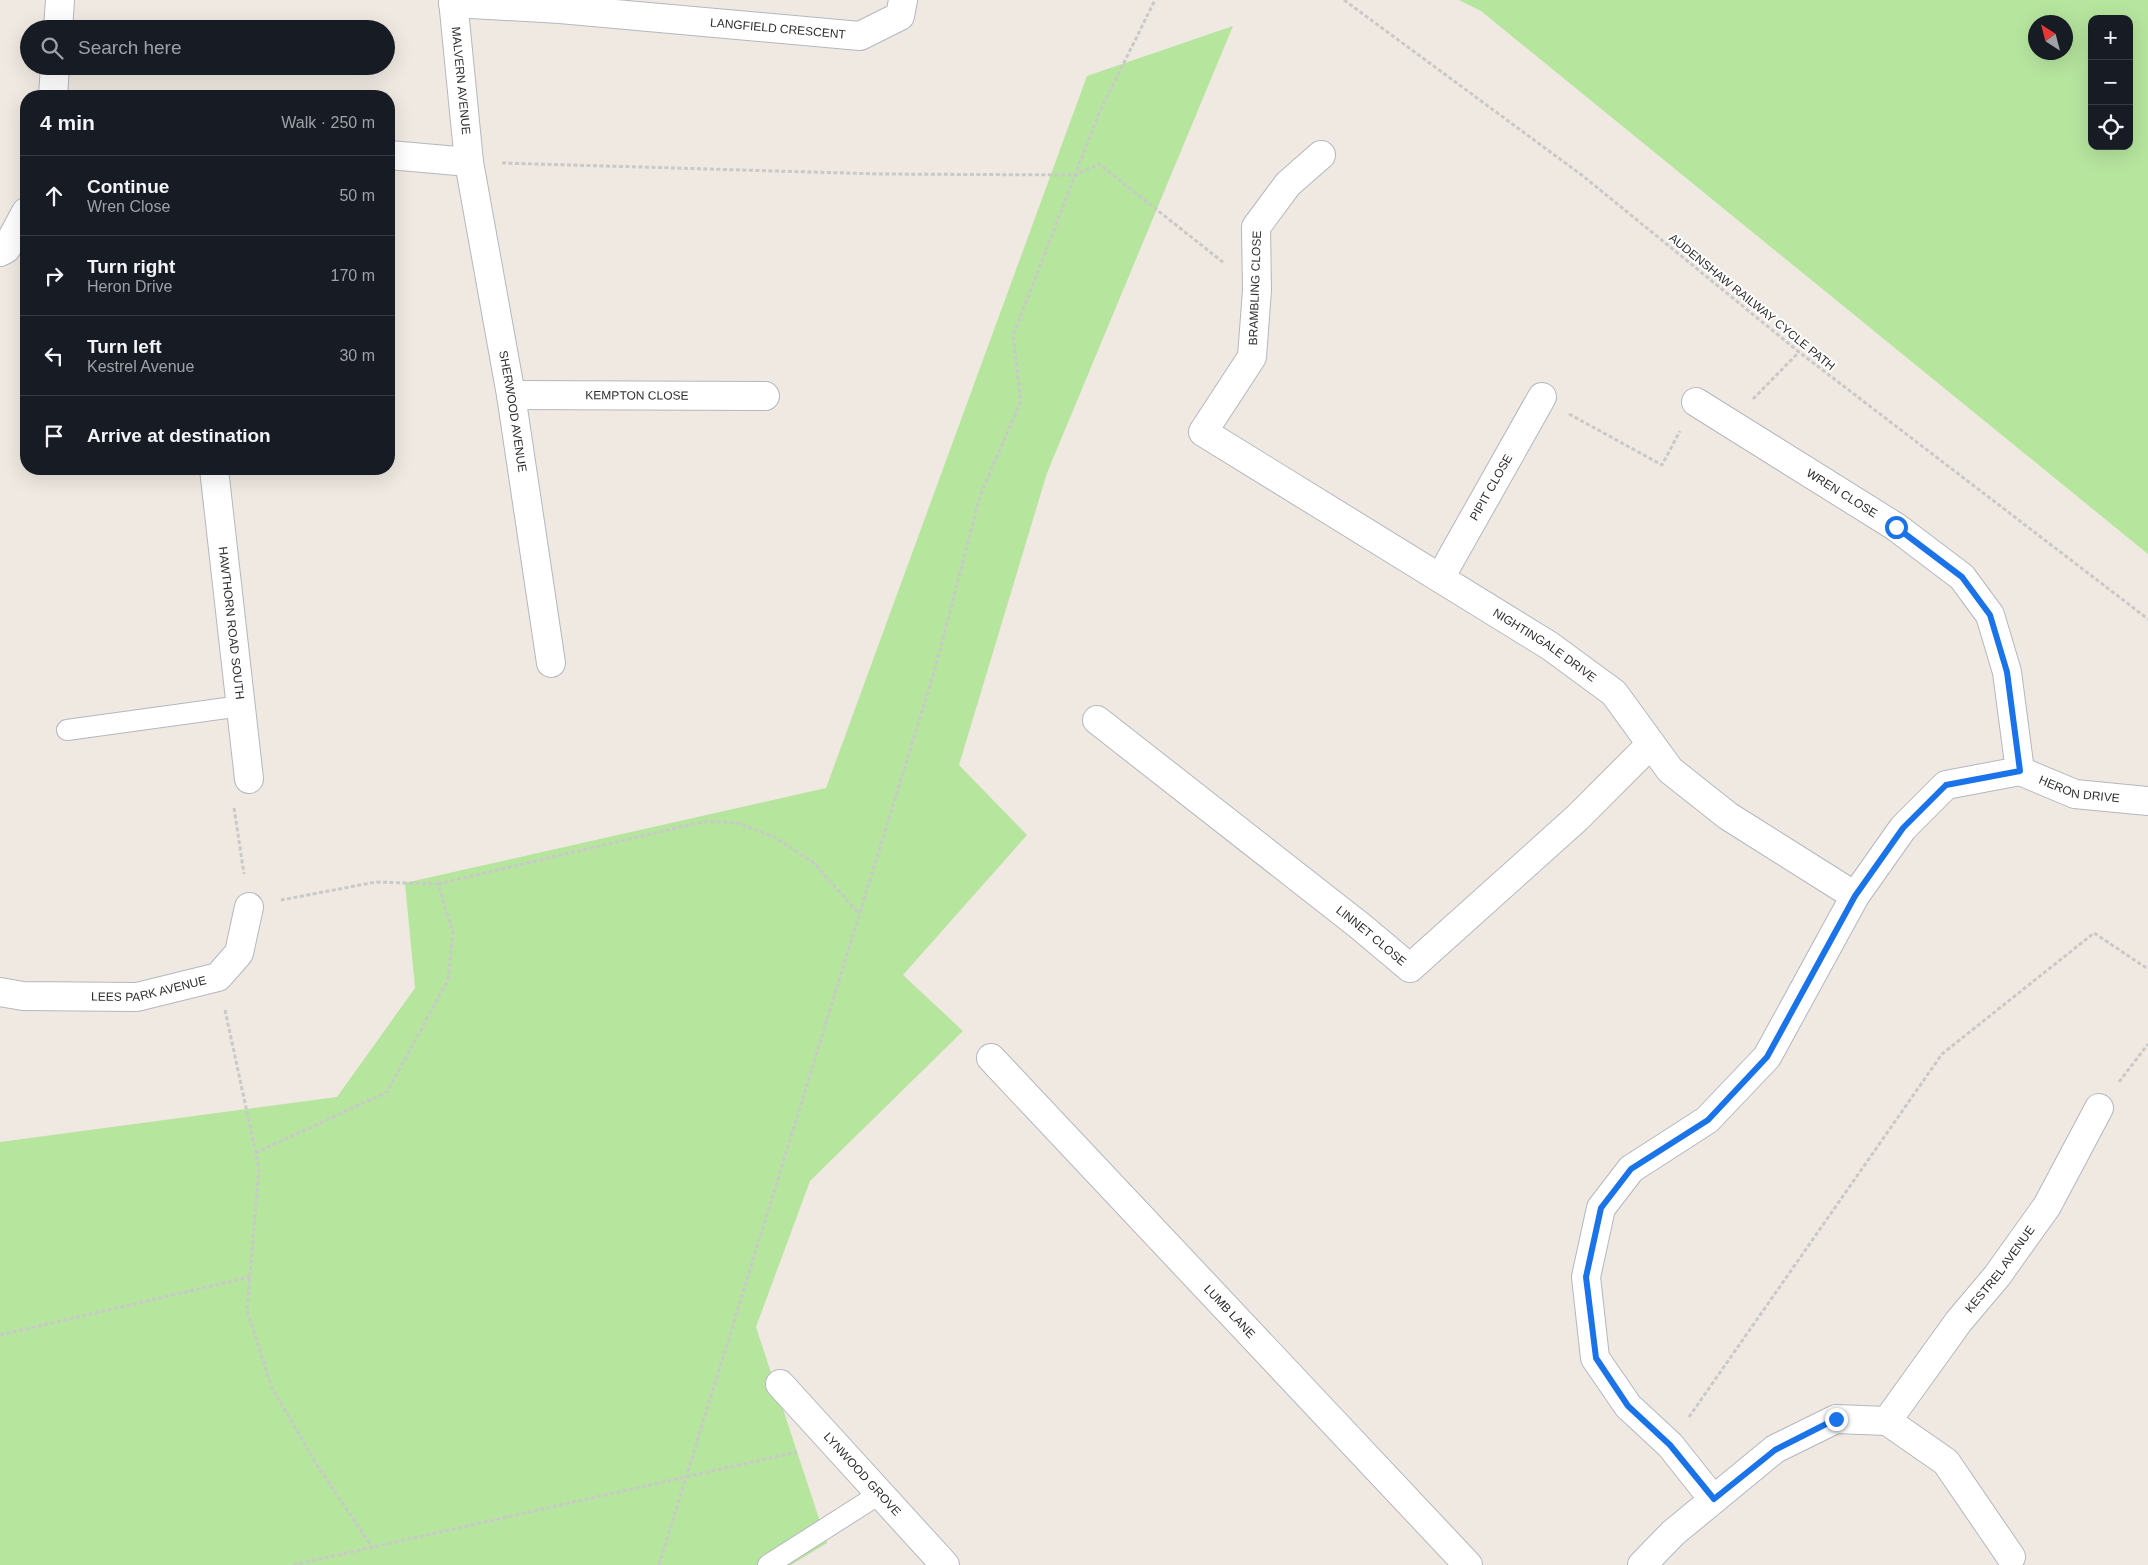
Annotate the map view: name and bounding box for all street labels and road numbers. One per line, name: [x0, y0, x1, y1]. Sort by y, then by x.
street label: LANGFIELD CRESCENT: [709, 16, 847, 42]
street label: MALVERN AVENUE: [449, 26, 473, 135]
street label: BRAMBLING CLOSE: [1246, 230, 1264, 346]
street label: AUDENSHAW RAILWAY CYCLE PATH: [1666, 231, 1838, 373]
street label: SHERWOOD AVENUE: [496, 349, 529, 473]
street label: KEMPTON CLOSE: [585, 388, 689, 403]
street label: PIPIT CLOSE: [1467, 452, 1515, 523]
street label: WREN CLOSE: [1804, 466, 1880, 520]
street label: HAWTHORN ROAD SOUTH: [216, 546, 247, 700]
street label: NIGHTINGALE DRIVE: [1490, 606, 1599, 685]
street label: HERON DRIVE: [2037, 773, 2120, 805]
street label: LINNET CLOSE: [1333, 903, 1409, 969]
street label: LEES PARK AVENUE: [91, 973, 208, 1004]
street label: KESTREL AVENUE: [1962, 1223, 2038, 1315]
street label: LUMB LANE: [1201, 1282, 1258, 1341]
street label: LYNWOOD GROVE: [821, 1430, 904, 1519]

